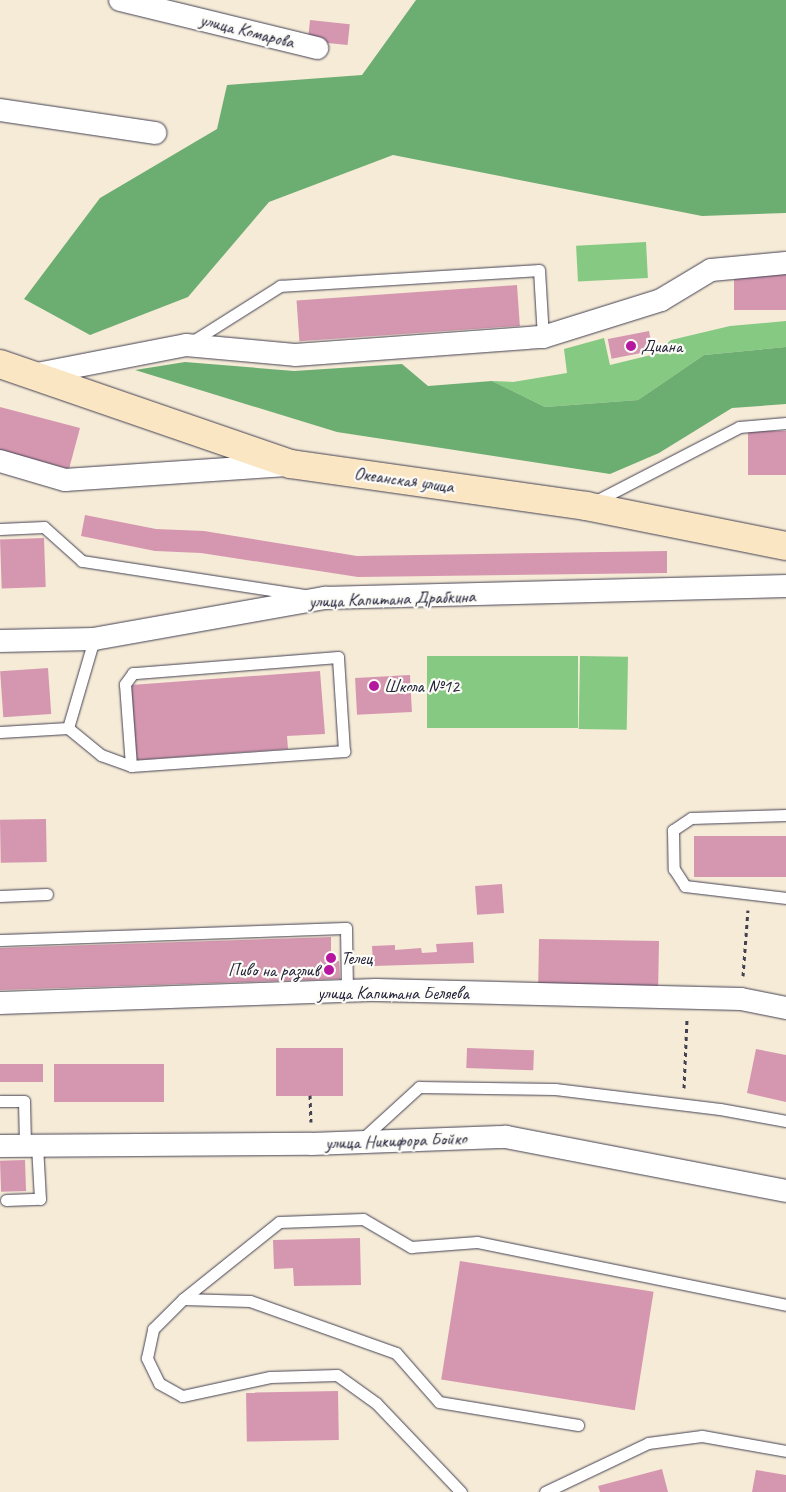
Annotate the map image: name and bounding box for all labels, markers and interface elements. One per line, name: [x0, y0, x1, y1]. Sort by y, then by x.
street label: улица Комарова: [198, 9, 296, 53]
place label: Диана: [641, 335, 682, 357]
marker: Диана: [625, 340, 637, 352]
street label: Океанская улица: [352, 462, 456, 498]
street label: улица Капитана Драбкина: [307, 585, 477, 613]
place label: Школа №12: [384, 675, 459, 697]
marker: Школа №12: [368, 680, 380, 692]
place label: Телец: [341, 947, 372, 969]
marker: Телец: [325, 952, 337, 964]
place label: Пиво на разлив: [226, 959, 319, 981]
marker: Пиво на разлив: [323, 964, 335, 976]
street label: улица Капитана Беляева: [316, 982, 470, 1004]
street label: улица Никифора Бойко: [325, 1128, 467, 1154]

